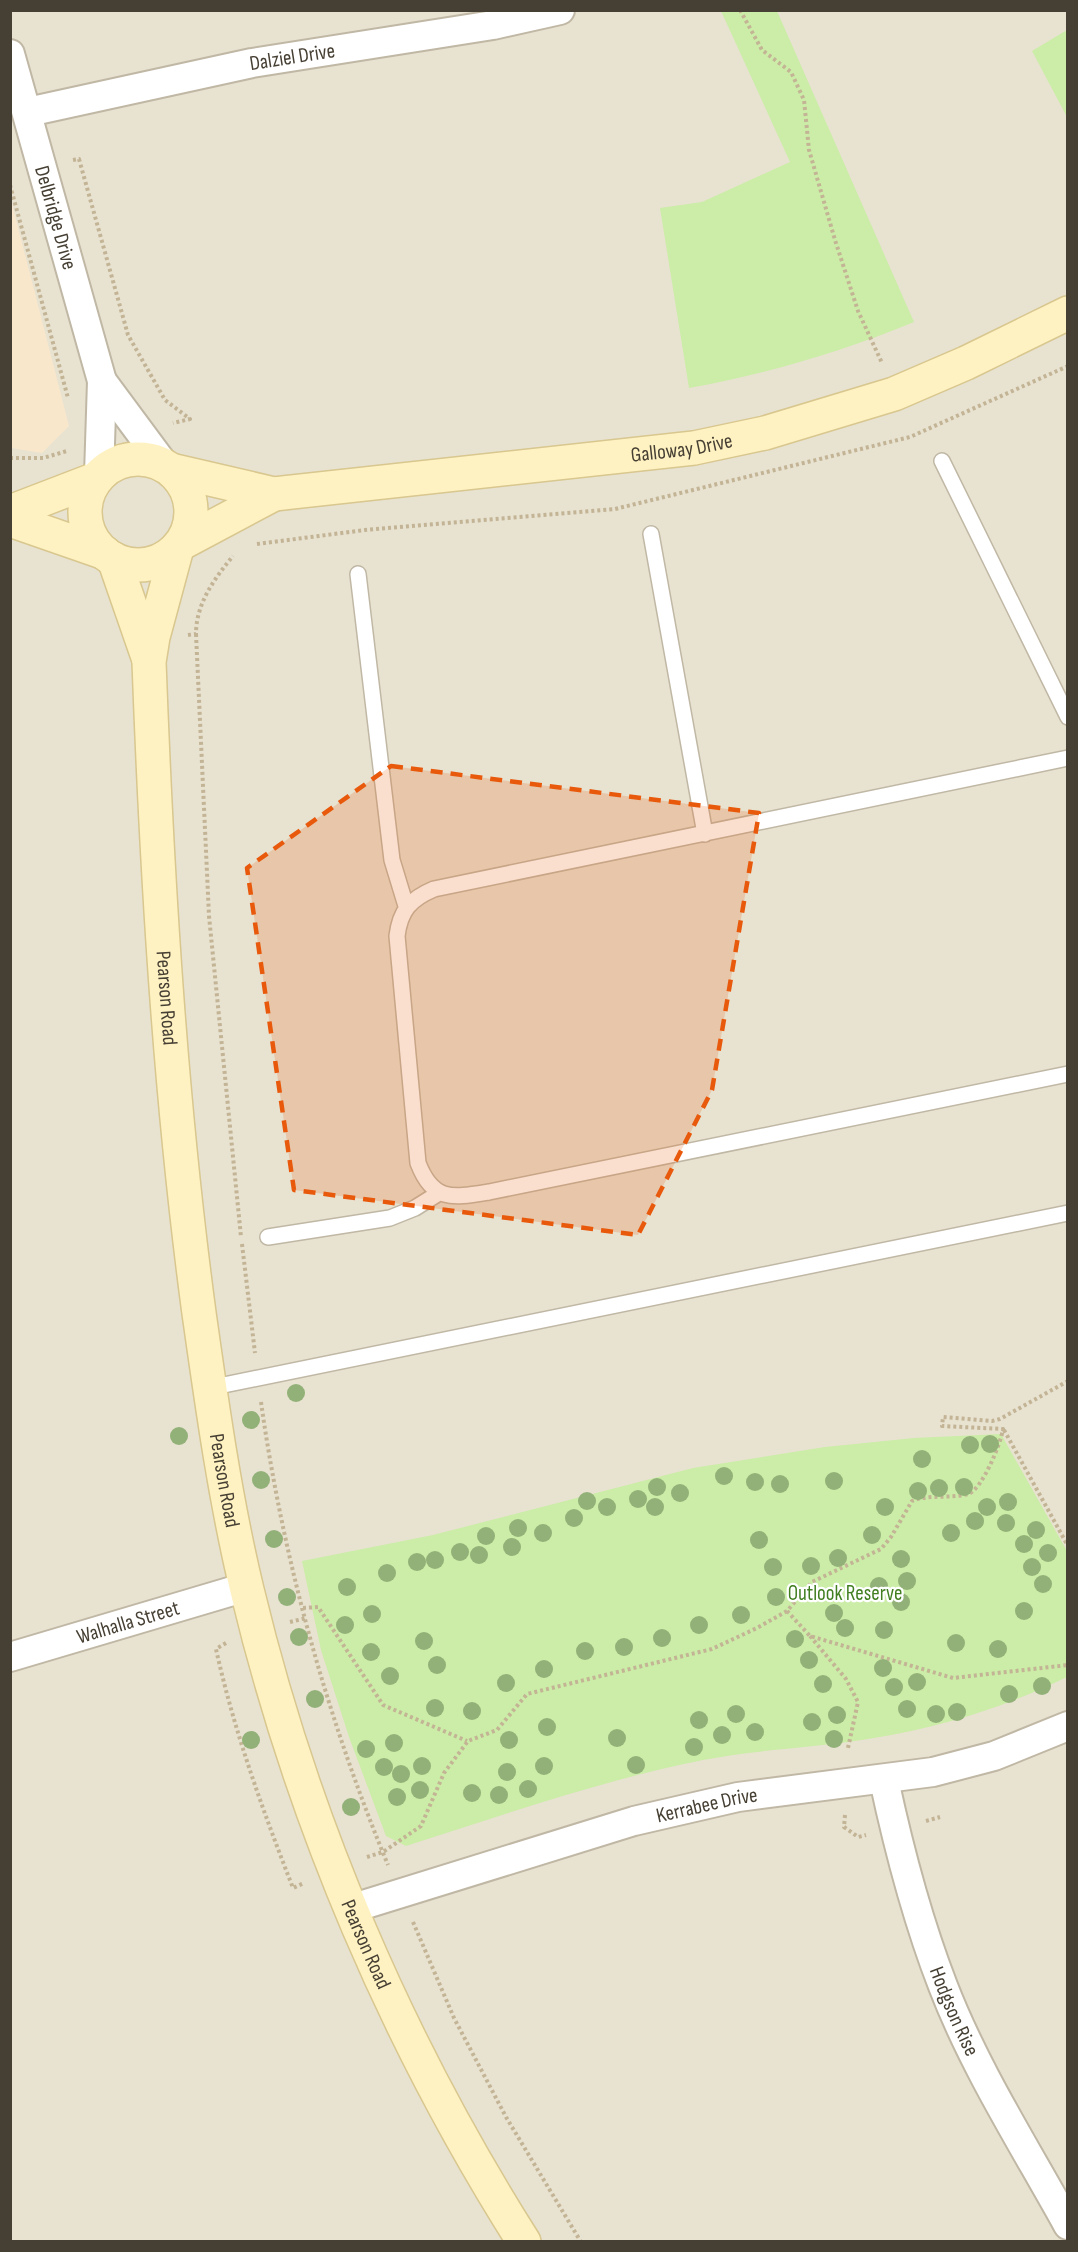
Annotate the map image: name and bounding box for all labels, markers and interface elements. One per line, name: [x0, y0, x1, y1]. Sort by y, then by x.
street label: Dalziel Drive: [248, 38, 337, 76]
street label: Delbridge Drive: [30, 163, 83, 272]
street label: Galloway Drive: [629, 428, 735, 467]
street label: Pearson Road: [151, 950, 183, 1046]
street label: Pearson Road: [204, 1432, 245, 1529]
park label: Outlook Reserve: [788, 1581, 902, 1606]
street label: Walhalla Street: [74, 1595, 182, 1649]
street label: Kerrabee Drive: [654, 1782, 759, 1828]
street label: Pearson Road: [336, 1896, 397, 1993]
street label: Hodgson Rise: [924, 1963, 985, 2060]

